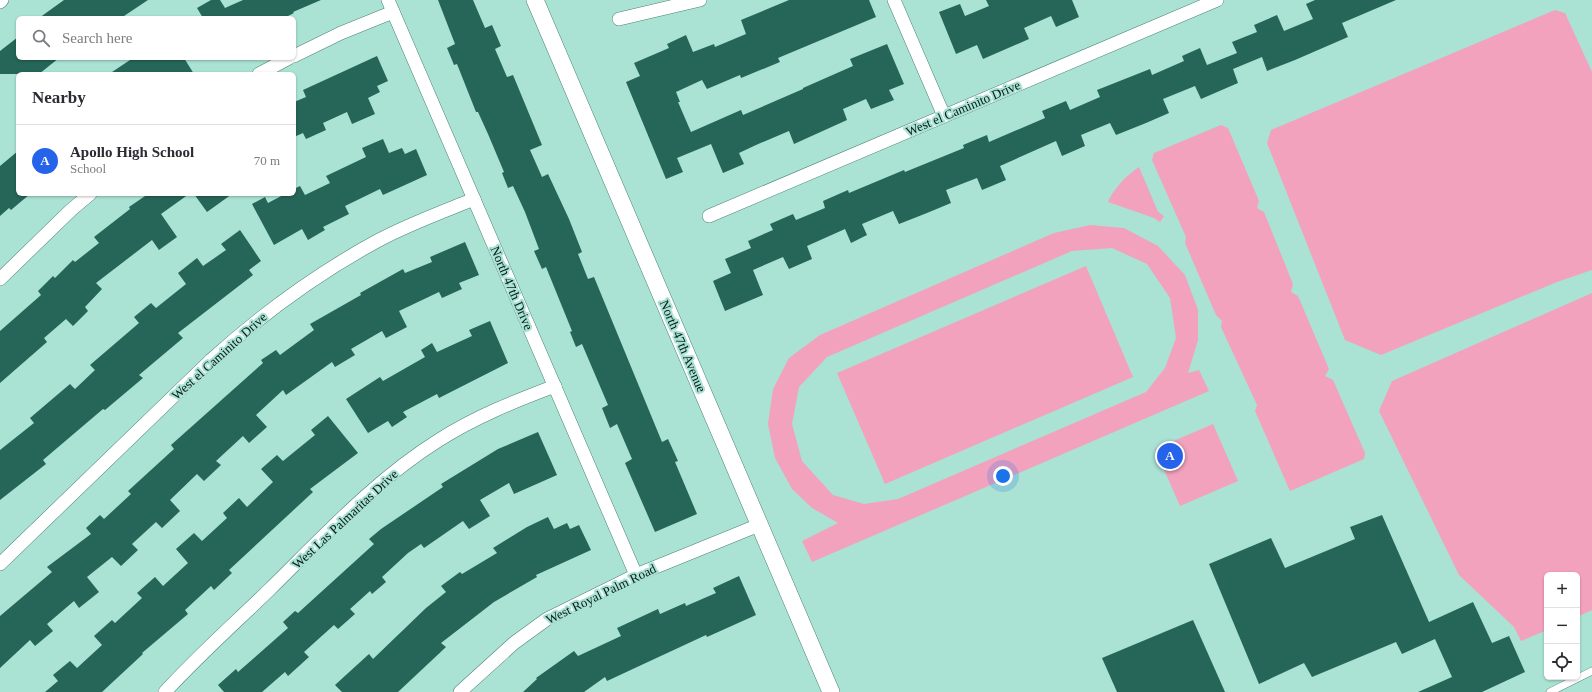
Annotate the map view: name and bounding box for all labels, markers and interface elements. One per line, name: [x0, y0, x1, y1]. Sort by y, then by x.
search box: [16, 16, 296, 60]
icon: search: [30, 27, 52, 49]
text: Search here: [62, 30, 132, 46]
street label: West el Caminito Drive: [904, 77, 1023, 139]
text: Nearby: [32, 88, 86, 107]
text: Apollo High School: [70, 144, 194, 160]
text: A: [40, 153, 50, 168]
text: 70 m: [254, 153, 280, 168]
text: School: [70, 161, 106, 176]
street label: North 47th Drive: [488, 244, 536, 332]
street label: North 47th Avenue: [657, 298, 709, 395]
street label: West el Caminito Drive: [168, 309, 270, 403]
pin: A: [1157, 441, 1183, 471]
street label: West Las Palmaritas Drive: [289, 466, 401, 572]
your location: [993, 466, 1013, 486]
street label: West Royal Palm Road: [543, 561, 659, 627]
map controls: [1544, 572, 1580, 680]
button: +: [1544, 572, 1580, 608]
button: −: [1544, 608, 1580, 644]
button: locate: [1544, 644, 1580, 680]

